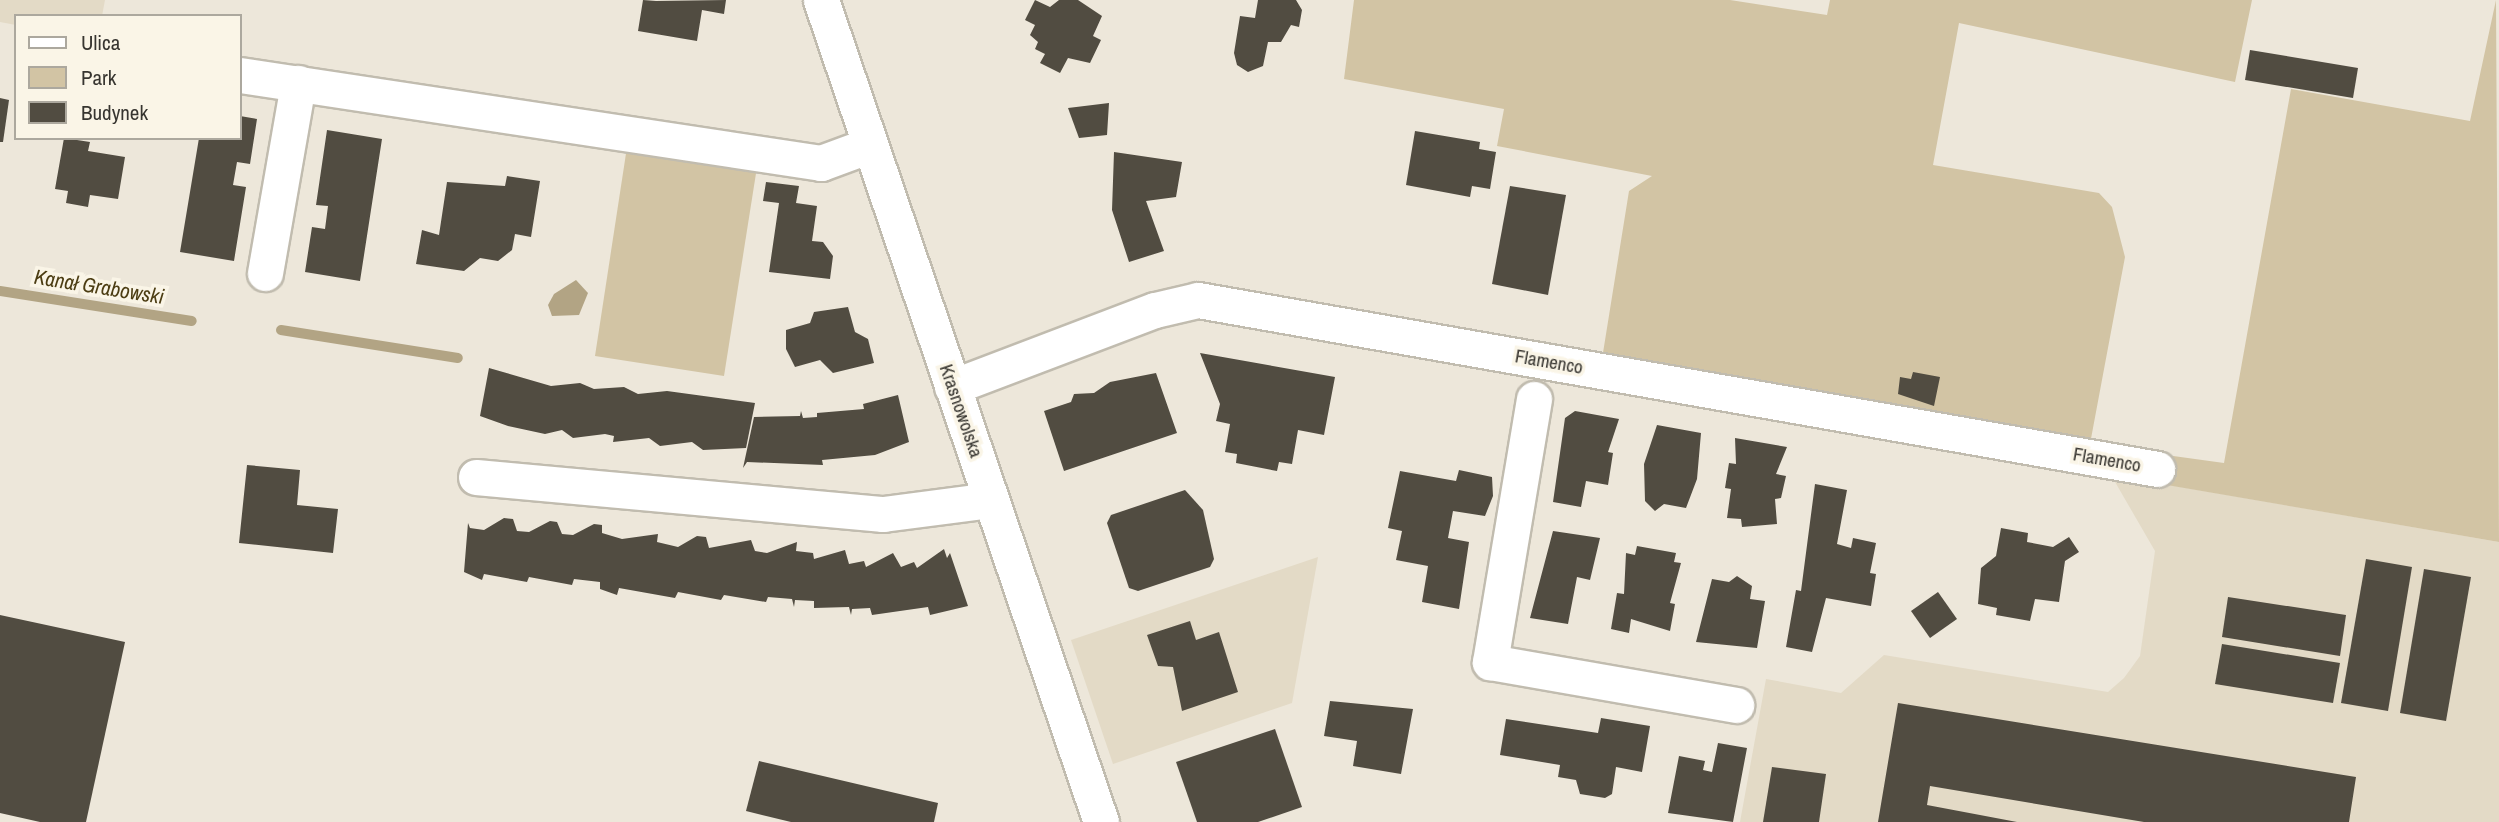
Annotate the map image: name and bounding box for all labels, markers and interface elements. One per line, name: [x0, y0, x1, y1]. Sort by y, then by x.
legend: [14, 14, 242, 140]
text: Ulica: [81, 28, 120, 57]
text: Park: [81, 63, 116, 92]
text: Budynek: [81, 98, 148, 127]
water label: Kanał Grabowski: [32, 264, 166, 310]
street label: Flamenco: [1513, 345, 1585, 379]
street label: Krasnowolska: [934, 361, 988, 461]
street label: Flamenco: [2071, 443, 2143, 477]

